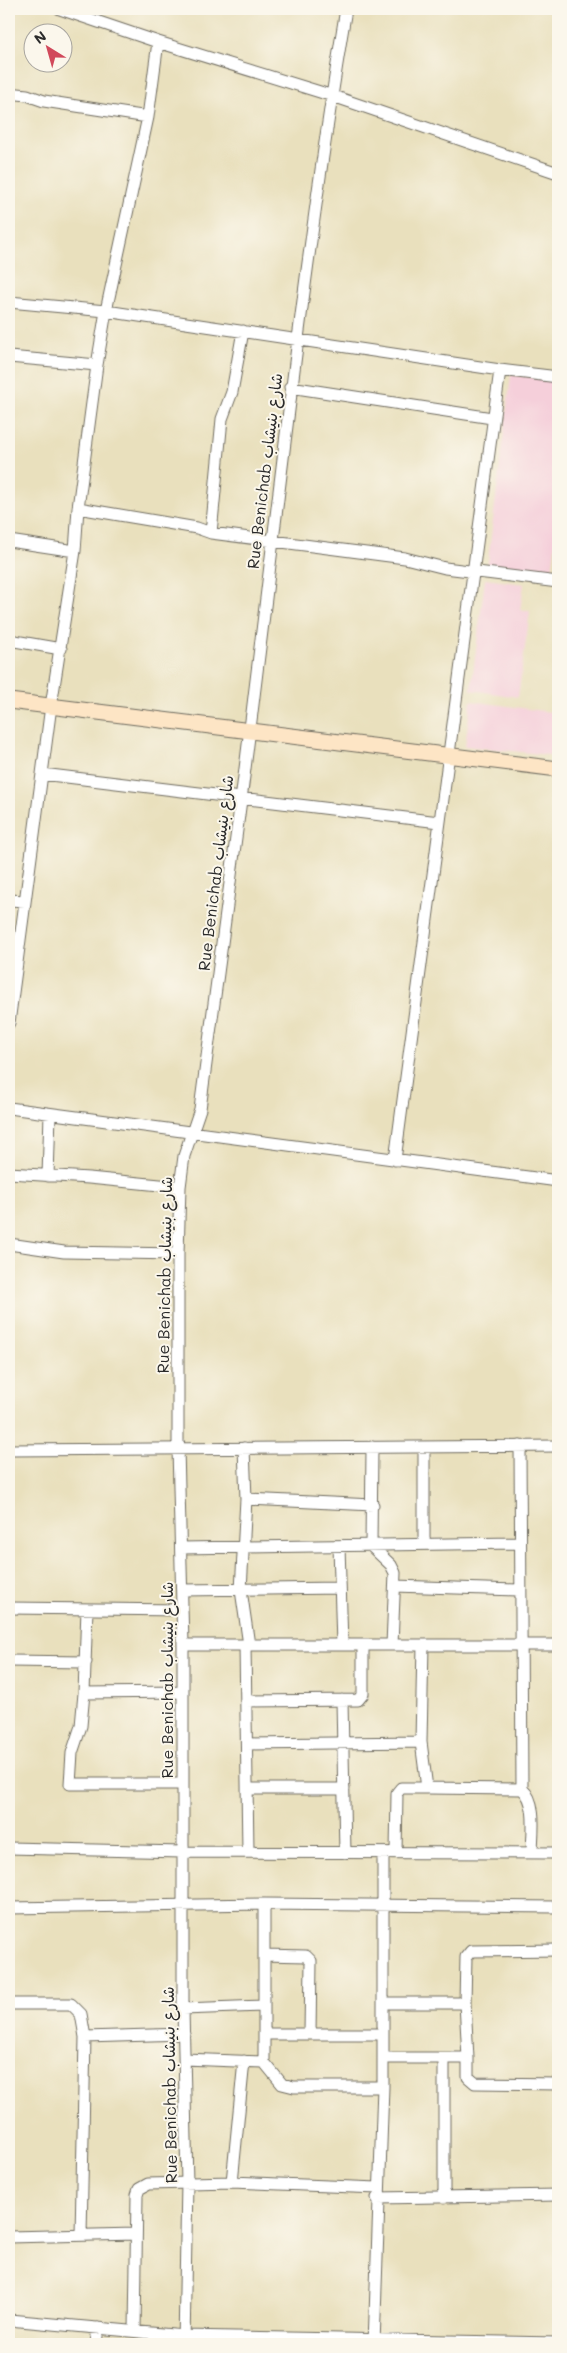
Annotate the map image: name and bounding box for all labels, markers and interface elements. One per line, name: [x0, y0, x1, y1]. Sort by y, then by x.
north arrow: [22, 22, 72, 72]
text: N: [30, 26, 50, 48]
street label: Rue Benichab شارع بنيشاب: [242, 372, 288, 570]
street label: Rue Benichab شارع بنيشاب: [193, 774, 239, 972]
street label: Rue Benichab شارع بنيشاب: [152, 1176, 178, 1374]
street label: Rue Benichab شارع بنيشاب: [156, 1582, 179, 1778]
street label: Rue Benichab شارع بنيشاب: [157, 1986, 183, 2184]

